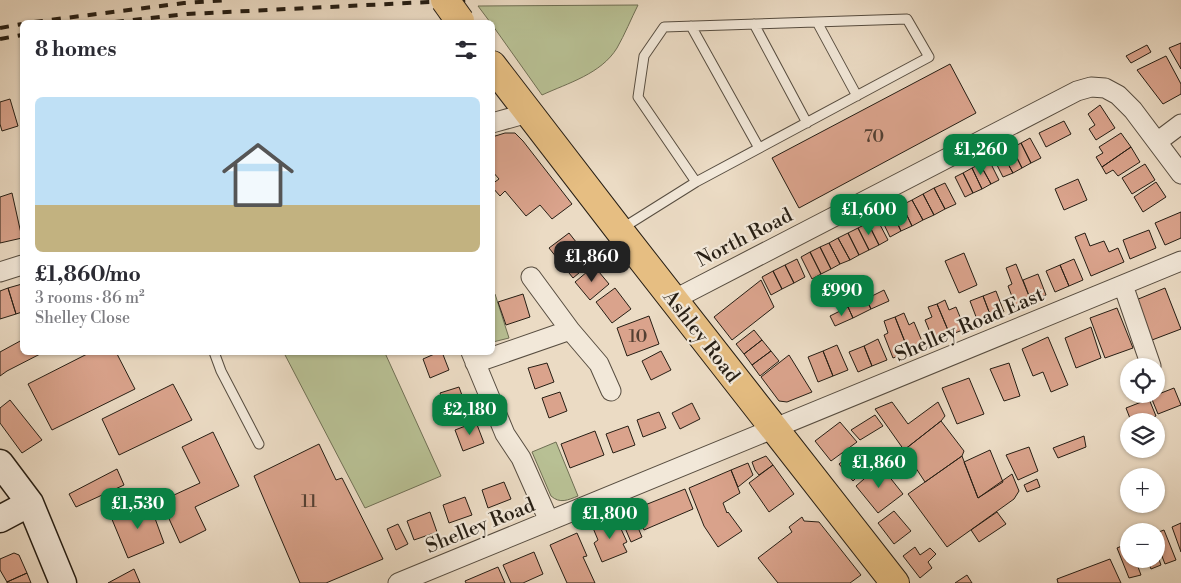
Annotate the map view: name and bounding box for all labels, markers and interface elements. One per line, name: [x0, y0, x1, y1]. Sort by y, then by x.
icon: filters: [452, 36, 480, 64]
text: 8 homes: [35, 37, 117, 63]
house number: 70: [864, 125, 884, 148]
icon: home: [213, 130, 303, 220]
pin: £1,260: [940, 134, 1022, 176]
text: £1,260: [954, 140, 1008, 160]
pin: £1,600: [828, 194, 910, 236]
text: £1,600: [841, 200, 897, 220]
street label: North Road: [692, 203, 798, 273]
pin: £1,860: [551, 240, 633, 283]
text: £1,860: [565, 247, 619, 267]
text: £1,860/mo: [35, 262, 141, 288]
pin: £990: [812, 274, 872, 317]
text: £990: [822, 281, 862, 301]
street label: Shelley Road East: [891, 283, 1048, 368]
street label: Ashley Road: [656, 285, 745, 389]
text: 3 rooms · 86 m²: [35, 288, 145, 308]
text: Shelley Close: [35, 308, 130, 328]
house number: 10: [628, 325, 648, 348]
map controls: [1120, 358, 1165, 568]
button: locate: [1120, 358, 1165, 403]
pin: £2,180: [429, 394, 511, 436]
text: £2,180: [443, 400, 497, 420]
button: layers: [1120, 413, 1165, 458]
pin: £1,860: [838, 446, 920, 489]
text: £1,860: [852, 453, 906, 473]
button: +: [1120, 468, 1165, 513]
pin: £1,530: [97, 488, 179, 530]
house number: 11: [301, 490, 317, 513]
street label: Shelley Road: [422, 493, 539, 560]
text: £1,530: [112, 494, 164, 514]
pin: £1,800: [569, 498, 651, 540]
text: £1,800: [582, 504, 638, 524]
button: −: [1120, 523, 1165, 568]

